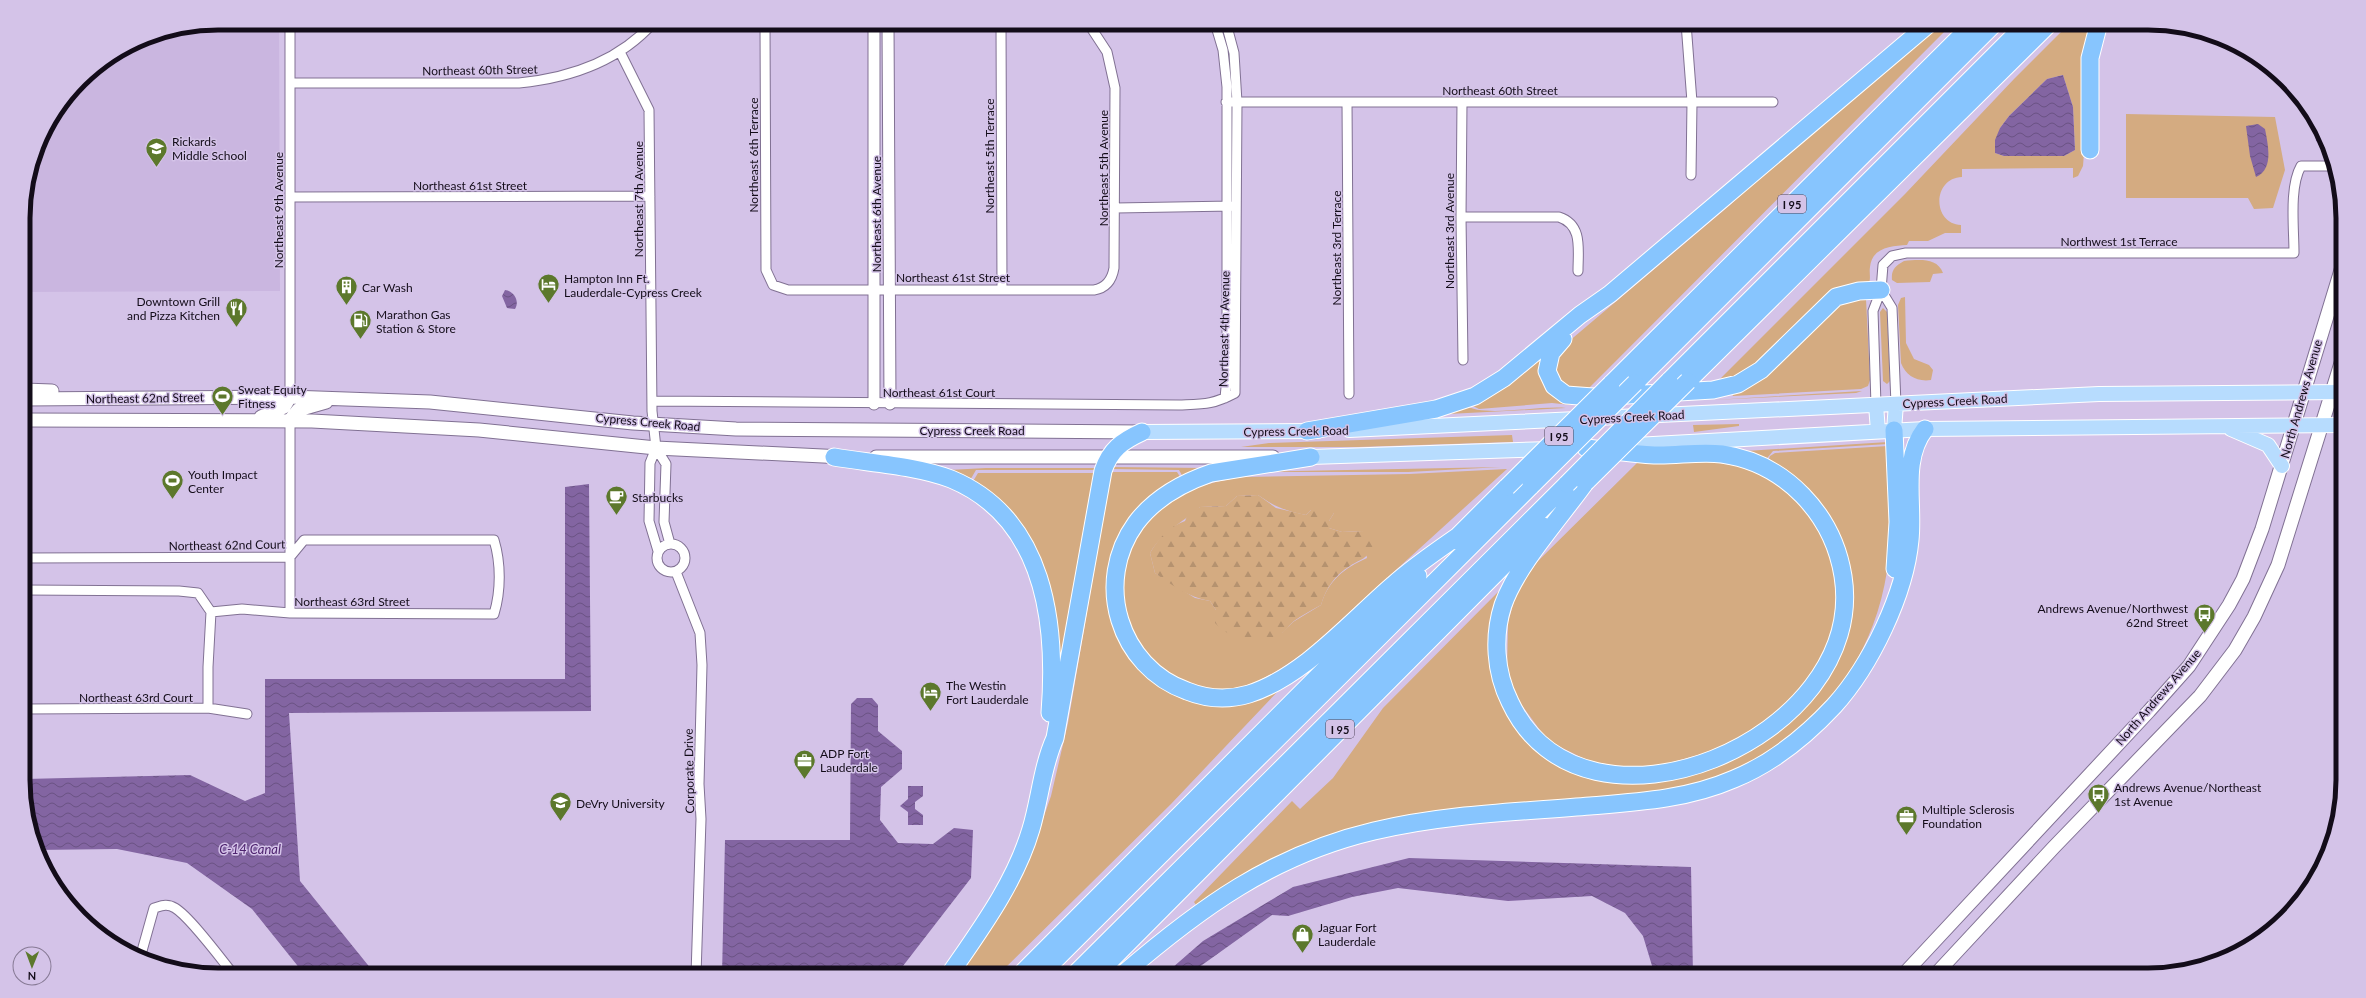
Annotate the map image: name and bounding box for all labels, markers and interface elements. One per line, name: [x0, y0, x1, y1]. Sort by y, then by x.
street label: Northeast 60th Street: [422, 61, 539, 79]
street label: Northeast 60th Street: [1442, 83, 1558, 98]
street label: Northeast 6th Terrace: [746, 97, 761, 213]
street label: Northeast 5th Terrace: [982, 98, 997, 214]
street label: Northeast 5th Avenue: [1096, 110, 1111, 226]
place label: Rickards Middle School: [172, 134, 247, 163]
school or university icon: Rickards Middle School: [143, 135, 169, 168]
street label: Northeast 7th Avenue: [631, 141, 646, 257]
street label: Northeast 9th Avenue: [271, 152, 286, 268]
street label: Northeast 6th Avenue: [869, 156, 884, 272]
street label: Northeast 3rd Avenue: [1442, 173, 1457, 289]
street label: Northeast 61st Street: [413, 178, 528, 193]
street label: Northeast 3rd Terrace: [1329, 190, 1344, 306]
road number: I 95: [1778, 195, 1806, 213]
street label: Northwest 1st Terrace: [2060, 234, 2178, 249]
street label: Northeast 61st Street: [896, 270, 1011, 285]
place label: Hampton Inn Ft. Lauderdale-Cypress Creek: [564, 271, 703, 300]
street label: Northeast 4th Avenue: [1215, 271, 1233, 387]
hotel icon: Hampton Inn Ft. Lauderdale-Cypress Creek: [535, 272, 561, 305]
building icon: Car Wash: [334, 274, 360, 307]
place label: Car Wash: [362, 280, 413, 295]
place label: Downtown Grill and Pizza Kitchen: [127, 294, 220, 323]
restaurant icon: Downtown Grill and Pizza Kitchen: [223, 295, 249, 328]
place label: Marathon Gas Station & Store: [376, 307, 456, 336]
fuel station icon: Marathon Gas Station & Store: [347, 308, 373, 341]
street label: North Andrews Avenue: [2277, 338, 2325, 460]
place label: Sweat Equity Fitness: [238, 382, 308, 411]
sports icon: Sweat Equity Fitness: [210, 383, 236, 416]
street label: Northeast 61st Court: [883, 385, 996, 400]
street label: Northeast 62nd Street: [86, 389, 205, 407]
street label: Cypress Creek Road: [1902, 391, 2008, 411]
street label: Cypress Creek Road: [1579, 407, 1685, 427]
street label: Cypress Creek Road: [595, 410, 701, 434]
street label: Cypress Creek Road: [919, 423, 1025, 438]
street label: Cypress Creek Road: [1243, 423, 1349, 439]
road number: I 95: [1545, 427, 1573, 445]
place label: Youth Impact Center: [188, 467, 258, 496]
sports icon: Youth Impact Center: [159, 468, 185, 501]
cafe icon: Starbucks: [603, 484, 629, 517]
place label: Starbucks: [632, 490, 683, 505]
street label: Northeast 62nd Court: [169, 536, 286, 554]
street label: Northeast 63rd Street: [294, 594, 410, 609]
place label: Andrews Avenue/Northwest 62nd Street: [2037, 601, 2189, 630]
bus stop icon: Andrews Avenue/Northwest 62nd Street: [2191, 602, 2217, 635]
street label: North Andrews Avenue: [2112, 646, 2204, 748]
place label: The Westin Fort Lauderdale: [946, 678, 1029, 707]
hotel icon: The Westin Fort Lauderdale: [918, 679, 944, 712]
street label: Northeast 63rd Court: [79, 690, 194, 705]
road number: I 95: [1326, 720, 1354, 738]
street label: Corporate Drive: [681, 728, 697, 814]
place label: ADP Fort Lauderdale: [820, 746, 878, 775]
office icon: ADP Fort Lauderdale: [791, 747, 817, 780]
place label: Andrews Avenue/Northeast 1st Avenue: [2114, 780, 2262, 809]
bus stop icon: Andrews Avenue/Northeast 1st Avenue: [2086, 781, 2112, 814]
school or university icon: DeVry University: [547, 790, 573, 823]
place label: DeVry University: [576, 796, 666, 811]
place label: Multiple Sclerosis Foundation: [1922, 802, 2015, 831]
office icon: Multiple Sclerosis Foundation: [1894, 803, 1920, 836]
water label: C-14 Canal: [219, 841, 281, 857]
place label: Jaguar Fort Lauderdale: [1318, 920, 1377, 949]
shop icon: Jaguar Fort Lauderdale: [1290, 921, 1316, 954]
north arrow: [12, 946, 52, 986]
text: N: [27, 970, 36, 983]

